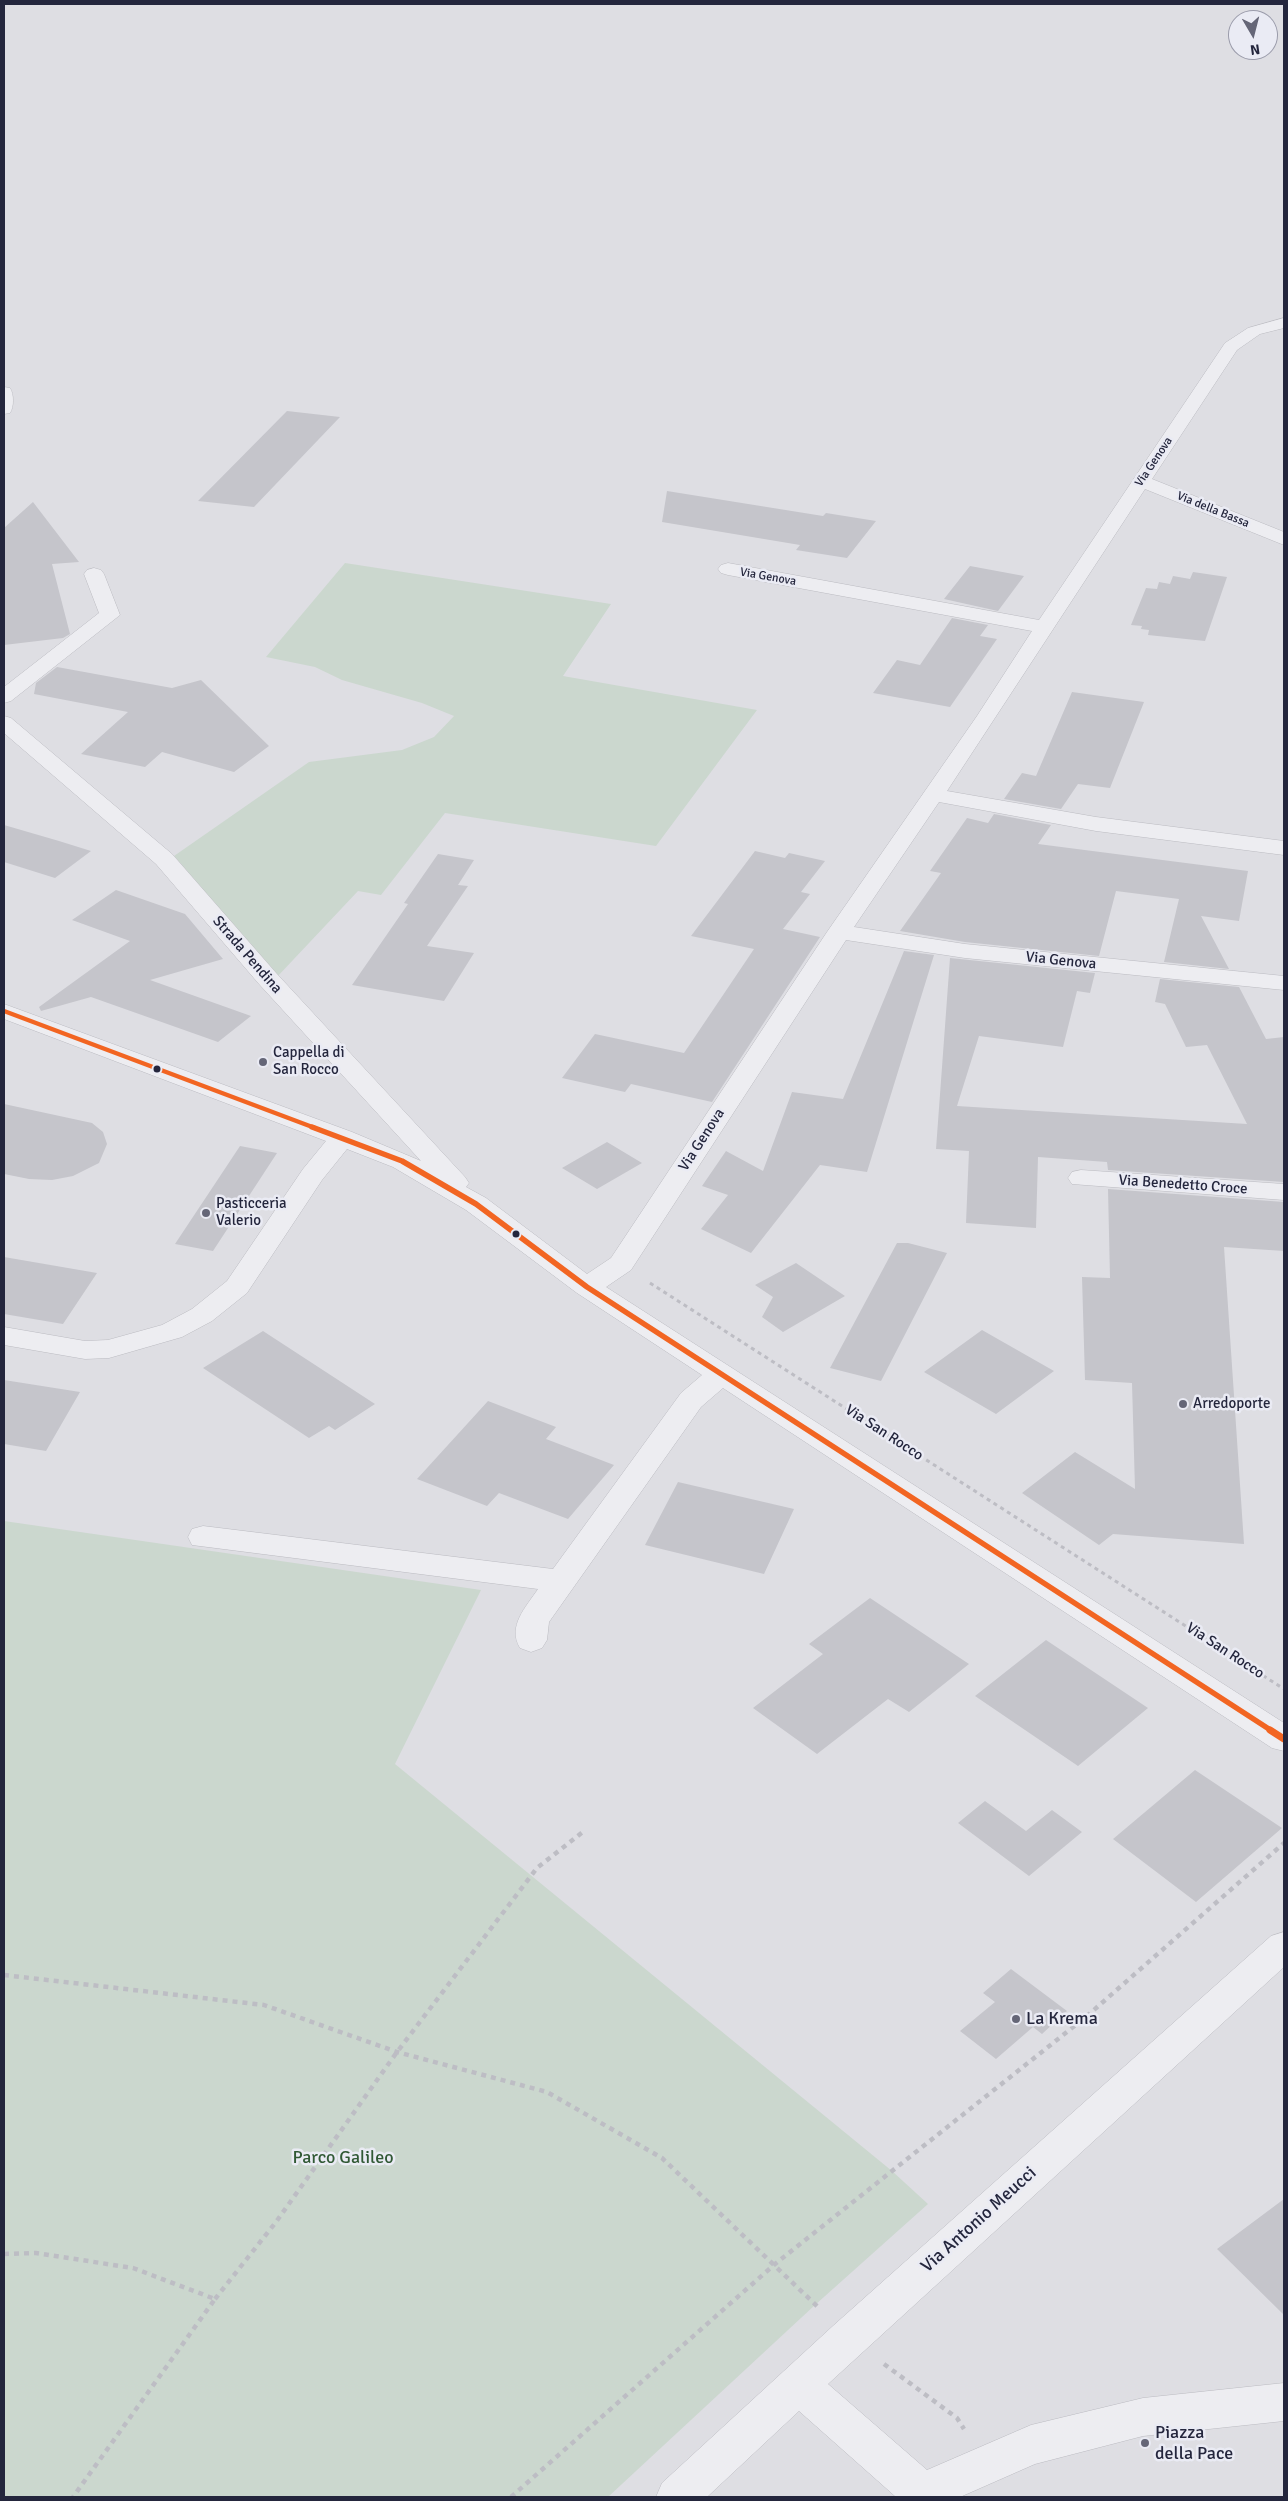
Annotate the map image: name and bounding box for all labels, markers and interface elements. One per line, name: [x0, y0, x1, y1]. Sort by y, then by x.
north arrow: [1228, 10, 1278, 60]
text: N: [1249, 40, 1261, 58]
street label: Via Genova: [1132, 434, 1176, 490]
street label: Via della Bassa: [1175, 489, 1251, 531]
street label: Via Genova: [739, 565, 797, 589]
street label: Strada Pendina: [208, 913, 286, 997]
street label: Via Genova: [1025, 948, 1097, 974]
place label: Cappella di San Rocco: [273, 1044, 345, 1079]
marker: Cappella di San Rocco: [257, 1056, 269, 1068]
unlabelled marker: [152, 1064, 162, 1074]
street label: Via Genova: [675, 1105, 729, 1175]
street label: Via Benedetto Croce: [1118, 1172, 1248, 1198]
place label: Pasticceria Valerio: [216, 1195, 287, 1230]
marker: Pasticceria Valerio: [200, 1207, 212, 1219]
unlabelled marker: [511, 1229, 521, 1239]
place label: Arredoporte: [1193, 1395, 1270, 1413]
marker: Arredoporte: [1177, 1398, 1189, 1410]
street label: Via San Rocco: [842, 1401, 926, 1465]
street label: Via San Rocco: [1183, 1619, 1267, 1683]
place label: La Krema: [1026, 2008, 1098, 2030]
marker: La Krema: [1010, 2013, 1022, 2025]
park label: Parco Galileo: [292, 2147, 394, 2169]
street label: Via Antonio Meucci: [917, 2162, 1041, 2278]
place label: Piazza della Pace: [1155, 2422, 1233, 2464]
marker: Piazza della Pace: [1139, 2437, 1151, 2449]

